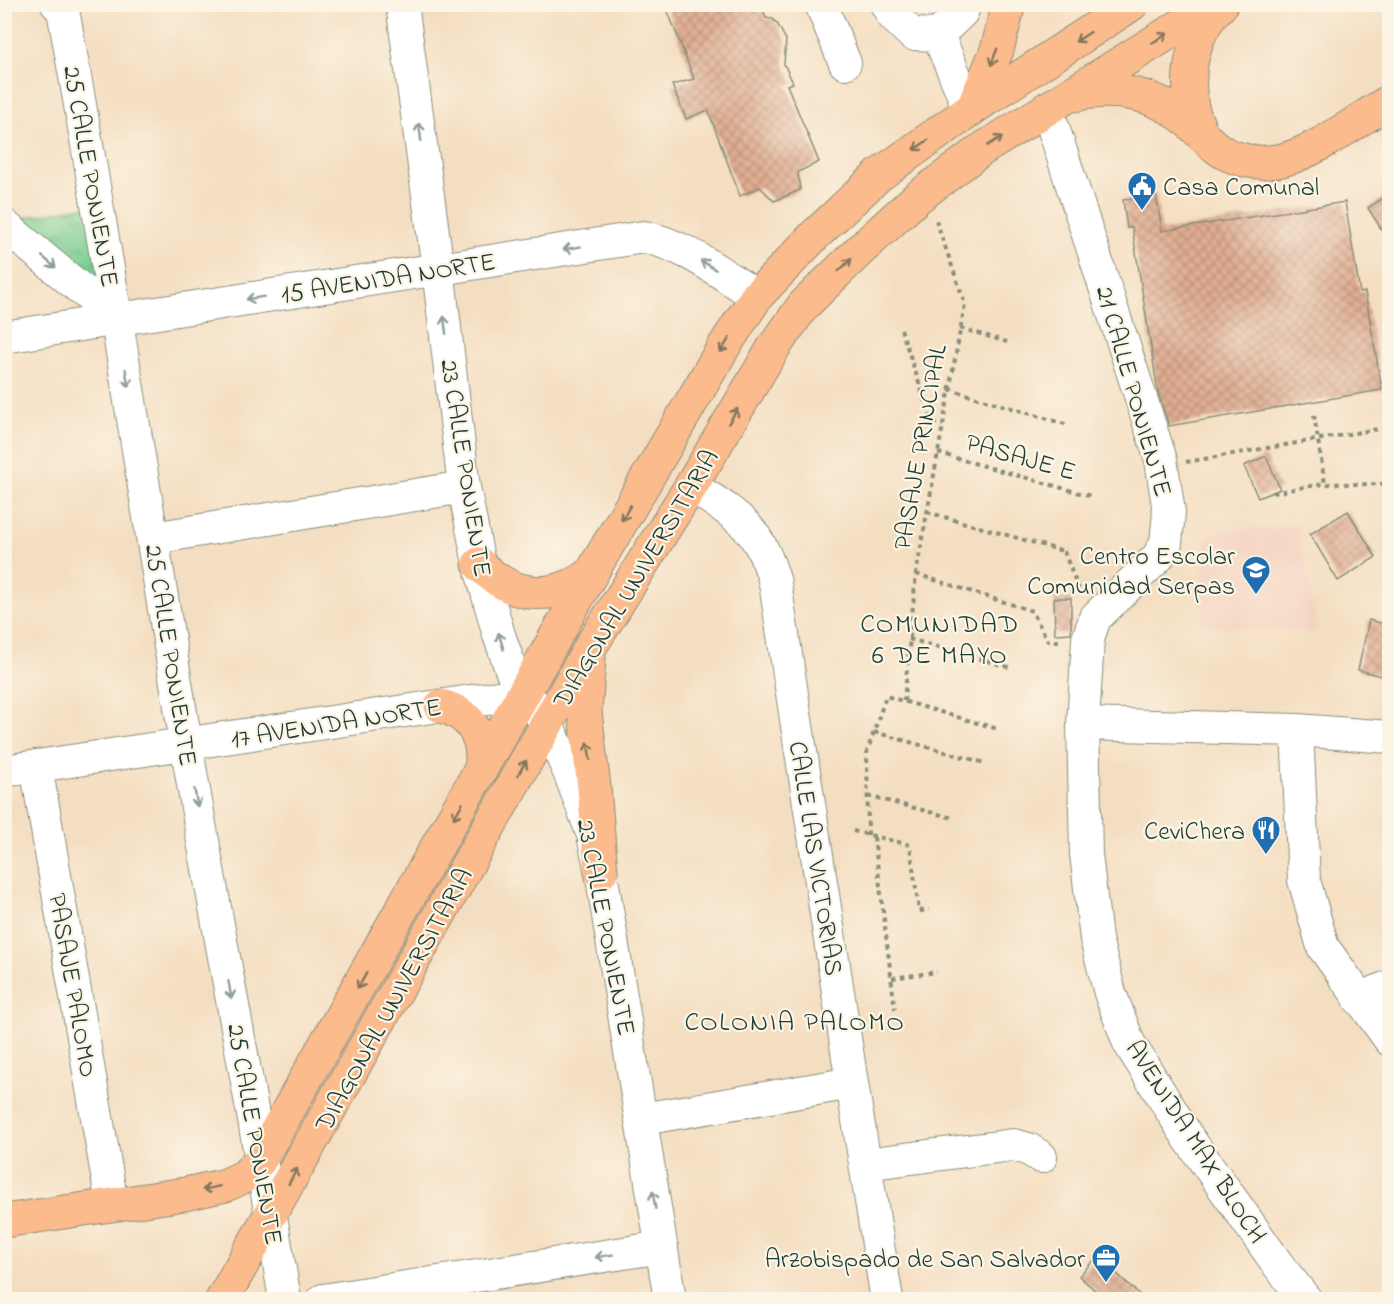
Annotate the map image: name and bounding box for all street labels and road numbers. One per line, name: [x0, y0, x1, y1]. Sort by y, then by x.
street label: 25 CALLE PONIENTE: [51, 63, 127, 290]
street label: 15 AVENIDA NORTE: [278, 244, 499, 316]
street label: 21 CALLE PONIENTE: [1084, 282, 1180, 502]
street label: PASAJE PRINCIPAL: [885, 341, 959, 553]
street label: 23 CALLE PONIENTE: [428, 357, 500, 580]
street label: PASAJE E: [961, 425, 1080, 493]
street label: DIAGONAL UNIVERSITARIA: [545, 443, 730, 717]
street label: 25 CALLE PONIENTE: [133, 542, 205, 769]
street label: 17 AVENIDA NORTE: [228, 690, 445, 760]
street label: CALLE LAS VICTORIAS: [777, 739, 851, 978]
street label: 23 CALLE PONIENTE: [564, 816, 644, 1039]
street label: DIAGONAL UNIVERSITARIA: [307, 862, 484, 1140]
street label: PASAJE PALOMO: [36, 891, 106, 1081]
street label: 25 CALLE PONIENTE: [215, 1021, 291, 1248]
street label: AVENIDA MAX BLOCH: [1114, 1033, 1275, 1252]

